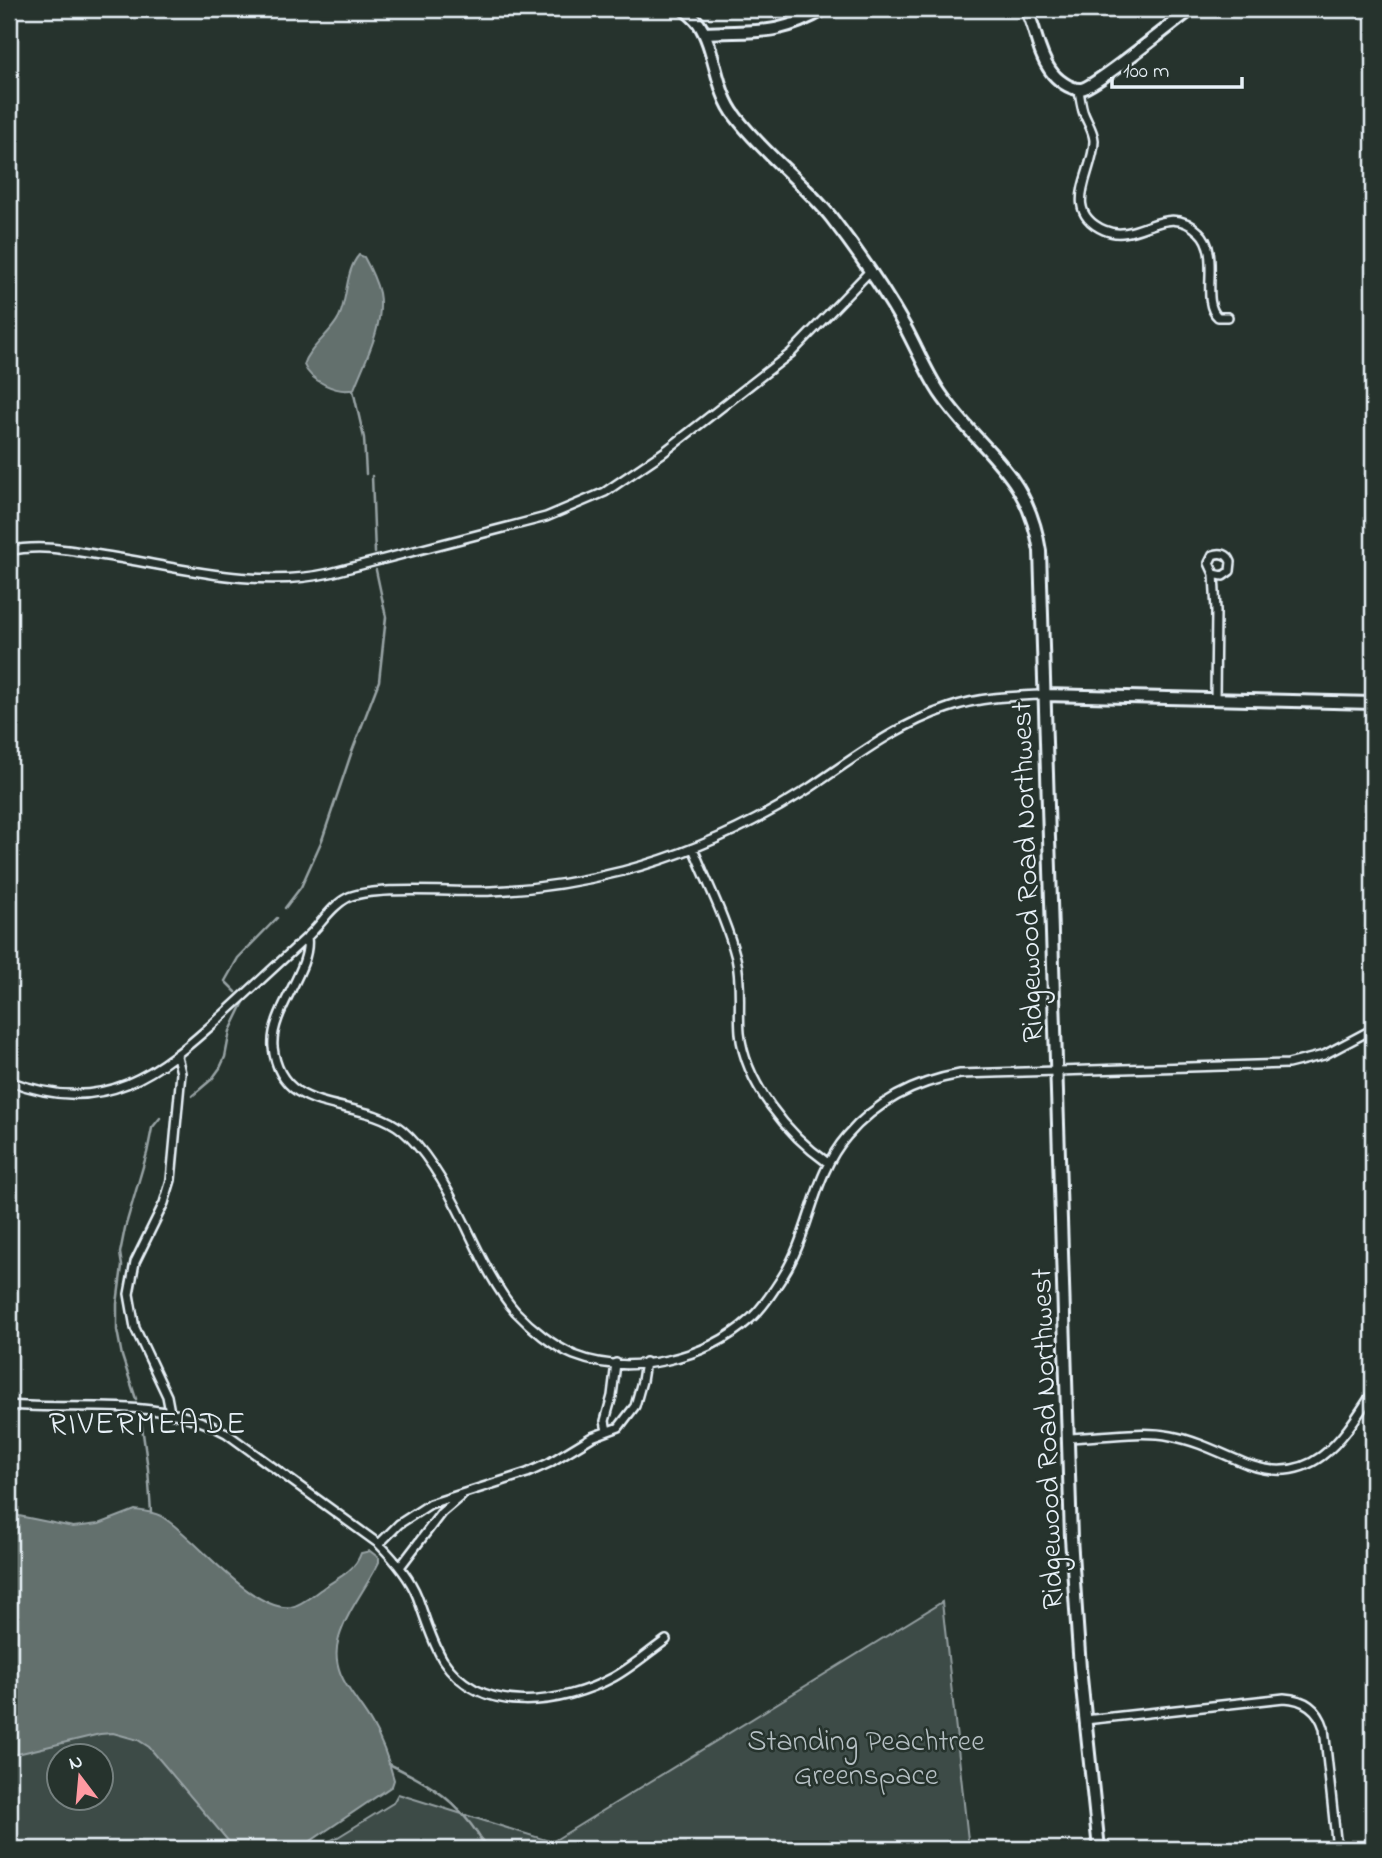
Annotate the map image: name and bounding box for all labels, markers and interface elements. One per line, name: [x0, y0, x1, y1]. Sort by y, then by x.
scale bar: [1112, 46, 1242, 90]
text: 100 m: [1123, 57, 1169, 87]
street label: Ridgewood Road Northwest: [1001, 701, 1057, 1043]
street label: Ridgewood Road Northwest: [1021, 1268, 1077, 1610]
district label: RIVERMEADE: [49, 1402, 247, 1449]
park label: Standing Peachtree Greenspace: [747, 1721, 985, 1799]
north arrow: [46, 1742, 116, 1812]
text: N: [66, 1748, 86, 1778]

